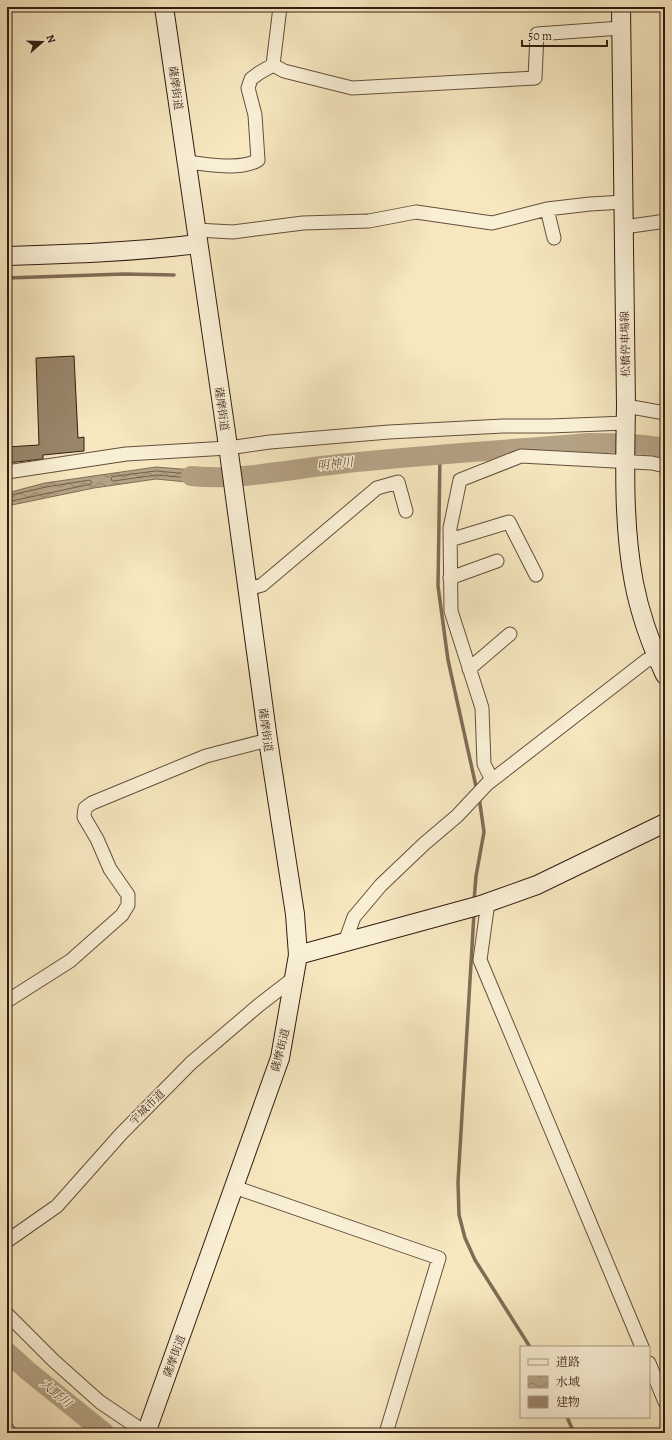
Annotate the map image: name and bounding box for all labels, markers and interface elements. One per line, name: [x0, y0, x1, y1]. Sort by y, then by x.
north arrow: [22, 22, 62, 62]
scale bar: [522, 22, 607, 48]
text: 50 m: [528, 28, 552, 44]
text: N: [43, 32, 59, 45]
street label: 薩摩街道: [165, 65, 186, 111]
street label: 松橋停車場線: [617, 311, 634, 377]
street label: 薩摩街道: [211, 386, 232, 432]
water label: 明神川: [316, 454, 356, 474]
street label: 薩摩街道: [255, 707, 276, 753]
street label: 薩摩街道: [268, 1027, 293, 1073]
street label: 宇城市道: [126, 1086, 168, 1128]
street label: 薩摩街道: [160, 1333, 189, 1379]
legend: [520, 1346, 650, 1418]
text: 道路: [556, 1354, 580, 1370]
text: 水域: [556, 1374, 580, 1390]
water label: 大野川: [37, 1375, 76, 1412]
text: 建物: [556, 1394, 580, 1410]

